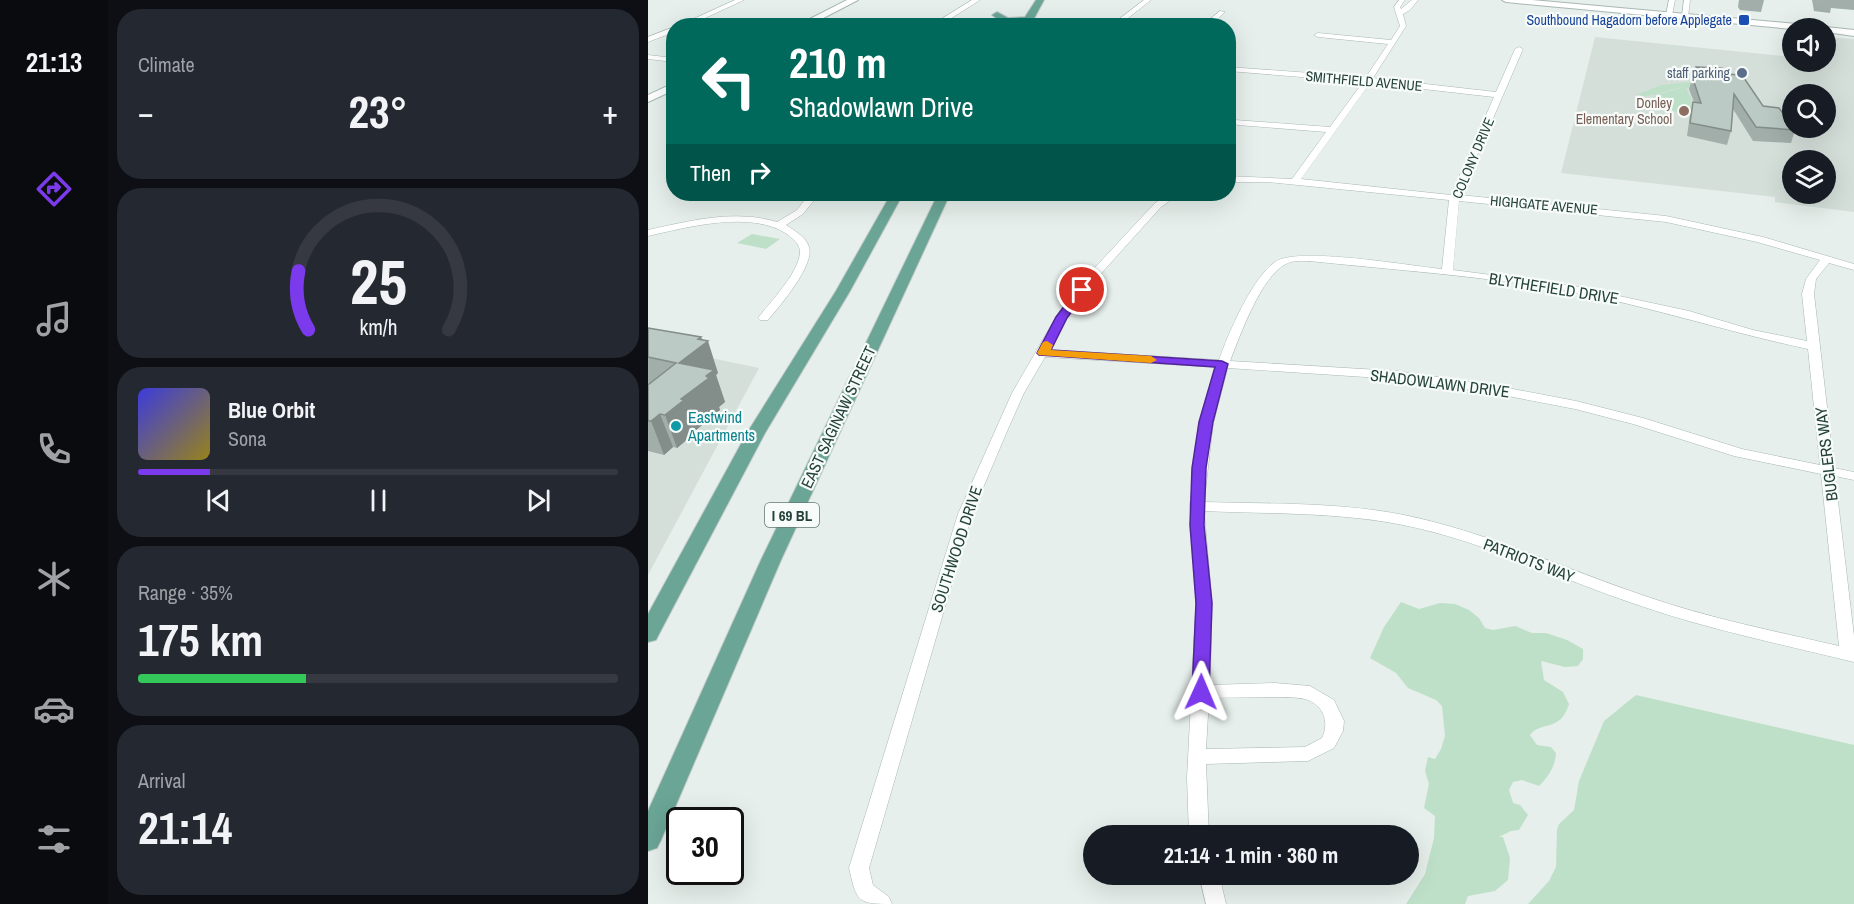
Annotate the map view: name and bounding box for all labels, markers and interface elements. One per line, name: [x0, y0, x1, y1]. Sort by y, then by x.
place label: Southbound Hagadorn before Applegate: [1526, 11, 1732, 29]
marker: Southbound Hagadorn before Applegate: [1737, 13, 1751, 27]
map controls: [1782, 18, 1836, 204]
button: sound: [1782, 18, 1836, 72]
text: 210 m: [789, 35, 887, 91]
icon: left: [690, 42, 768, 120]
text: 21:13: [26, 44, 82, 80]
text: Climate: [138, 51, 195, 78]
place label: staff parking: [1667, 64, 1731, 82]
marker: staff parking: [1735, 66, 1749, 80]
street label: SMITHFIELD AVENUE: [1305, 67, 1423, 95]
text: 23°: [348, 81, 408, 142]
button: search: [1782, 84, 1836, 138]
text: Shadowlawn Drive: [789, 89, 974, 125]
text: −: [138, 90, 154, 134]
text: +: [602, 90, 618, 134]
place label: Donley Elementary School: [1576, 94, 1672, 128]
marker: Donley Elementary School: [1677, 104, 1691, 118]
street label: COLONY DRIVE: [1448, 115, 1498, 201]
button: layers: [1782, 150, 1836, 204]
icon: right: [743, 156, 776, 189]
text: Then: [690, 158, 731, 188]
icon: directions: [33, 168, 75, 210]
street label: HIGHGATE AVENUE: [1489, 191, 1599, 219]
text: 25: [350, 239, 406, 323]
pin: [1056, 264, 1107, 315]
street label: BLYTHEFIELD DRIVE: [1488, 267, 1620, 309]
icon: arrive: [1065, 273, 1098, 306]
icon: music: [33, 298, 75, 340]
text: km/h: [359, 313, 397, 342]
street label: EAST SAGINAW STREET: [795, 342, 881, 492]
street label: SHADOWLAWN DRIVE: [1369, 364, 1511, 402]
text: Blue Orbit: [228, 395, 315, 425]
street label: BUGLERS WAY: [1809, 405, 1843, 502]
place label: Eastwind Apartments: [687, 406, 755, 446]
marker: Eastwind Apartments: [669, 419, 683, 433]
text: Sona: [228, 425, 266, 452]
icon: phone: [33, 428, 75, 470]
street label: SOUTHWOOD DRIVE: [925, 483, 987, 615]
icon: previous: [202, 484, 235, 517]
icon: pause: [362, 484, 395, 517]
icon: next: [522, 484, 555, 517]
road number: I 69 BL: [765, 503, 819, 527]
street label: PATRIOTS WAY: [1480, 533, 1578, 588]
icon: climate: [33, 558, 75, 600]
text: Range · 35%: [138, 579, 233, 606]
text: 175 km: [138, 609, 263, 670]
position arrow: [1169, 660, 1233, 724]
icon: car: [33, 688, 75, 730]
text: Arrival: [138, 767, 185, 794]
text: 21:14: [138, 797, 232, 858]
speed limit sign: 30: [666, 807, 744, 885]
icon: filters: [33, 818, 75, 860]
text: 21:14 · 1 min · 360 m: [1164, 840, 1338, 870]

